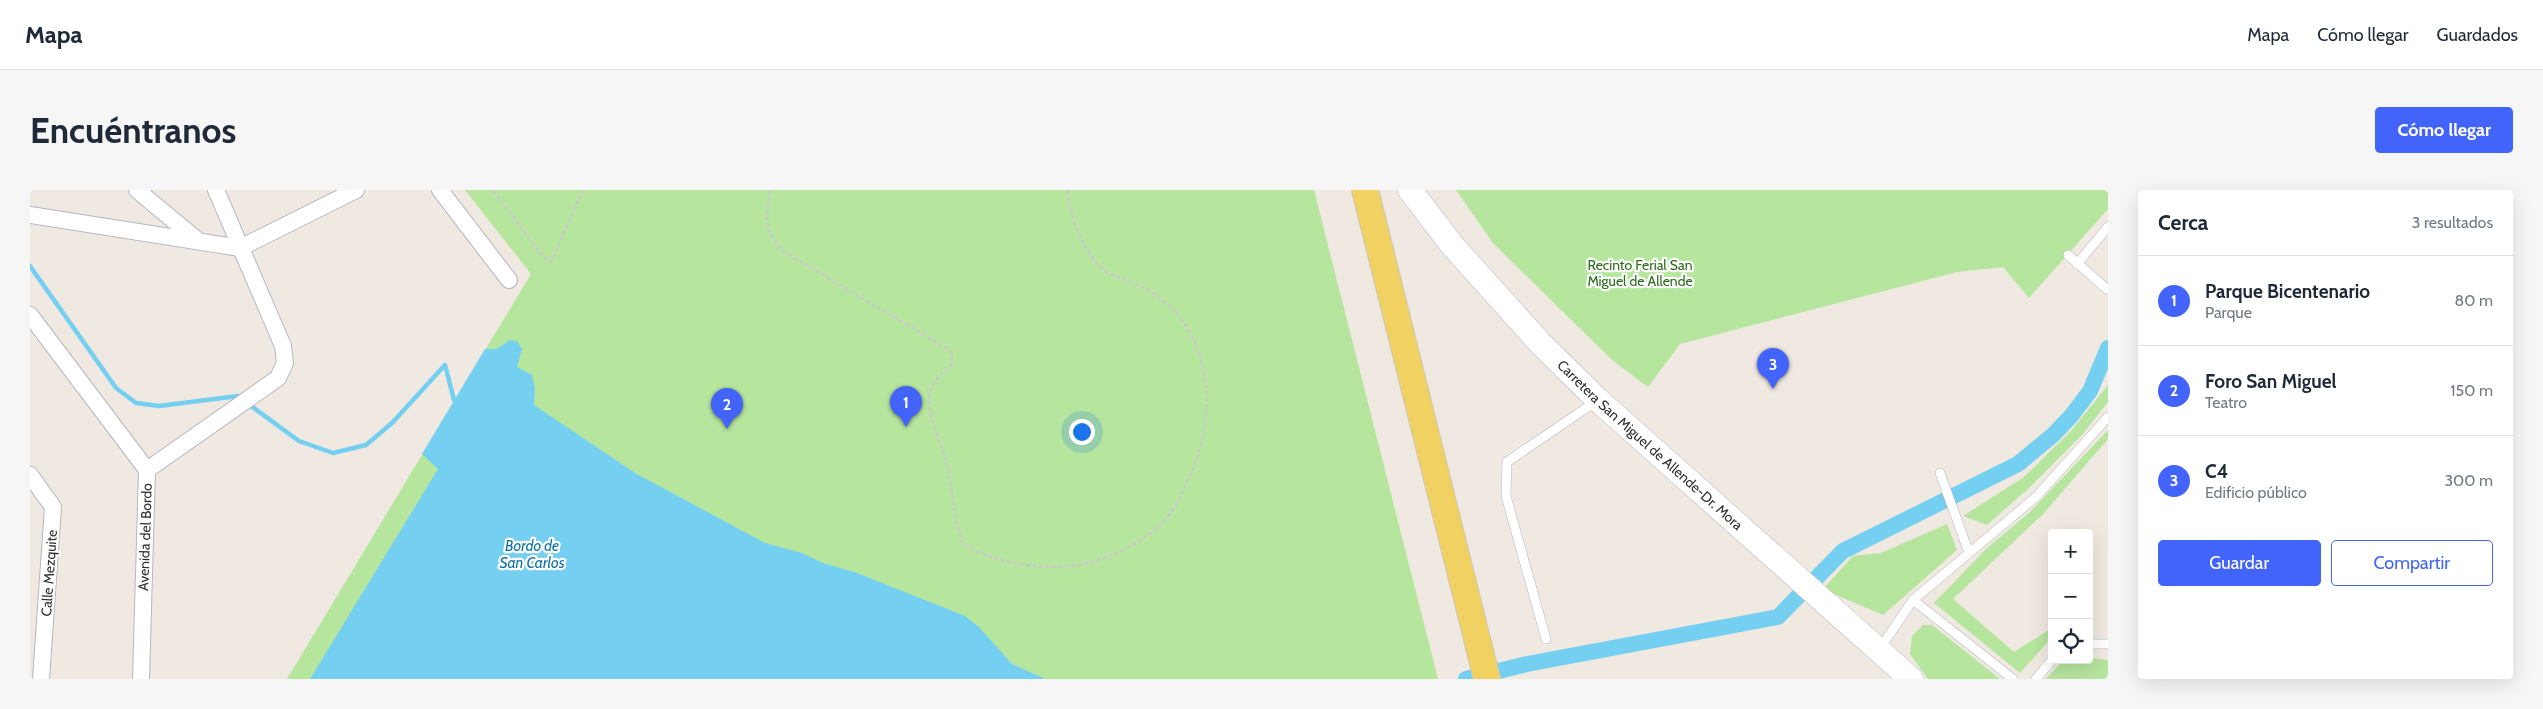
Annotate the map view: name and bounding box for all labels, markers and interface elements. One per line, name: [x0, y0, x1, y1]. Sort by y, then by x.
text: Mapa: [25, 20, 82, 49]
text: Mapa: [2247, 24, 2289, 46]
text: Cómo llegar: [2317, 24, 2409, 46]
text: Guardados: [2437, 24, 2518, 46]
button: Cómo llegar: [2375, 107, 2513, 153]
text: Encuéntranos: [30, 109, 236, 152]
text: Cerca: [2158, 210, 2208, 235]
text: 3 resultados: [2412, 213, 2493, 232]
park label: Recinto Ferial San Miguel de Allende: [1587, 256, 1693, 290]
text: Parque Bicentenario: [2205, 280, 2370, 303]
text: 1: [2171, 291, 2177, 310]
text: 80 m: [2455, 291, 2493, 310]
text: Parque: [2205, 303, 2252, 322]
pin: 3: [1757, 348, 1789, 389]
street label: Carretera San Miguel de Allende-Dr. Mora: [1554, 356, 1747, 534]
text: Foro San Miguel: [2205, 370, 2337, 393]
text: 2: [2170, 381, 2178, 400]
text: 150 m: [2450, 381, 2493, 400]
pin: 1: [890, 386, 922, 427]
pin: 2: [711, 388, 743, 429]
text: Teatro: [2205, 393, 2247, 412]
your location: [1069, 419, 1095, 445]
text: C4: [2205, 460, 2228, 483]
text: 3: [2170, 471, 2178, 490]
text: 300 m: [2444, 471, 2493, 490]
street label: Avenida del Bordo: [134, 483, 156, 591]
text: Edificio público: [2205, 483, 2307, 502]
street label: Calle Mezquite: [37, 529, 61, 617]
map controls: [2048, 529, 2093, 664]
button: +: [2048, 529, 2093, 574]
water label: Bordo de San Carlos: [499, 537, 565, 572]
button: Guardar: [2158, 540, 2321, 586]
button: Compartir: [2331, 540, 2493, 586]
button: −: [2048, 574, 2093, 619]
button: locate: [2048, 619, 2093, 664]

